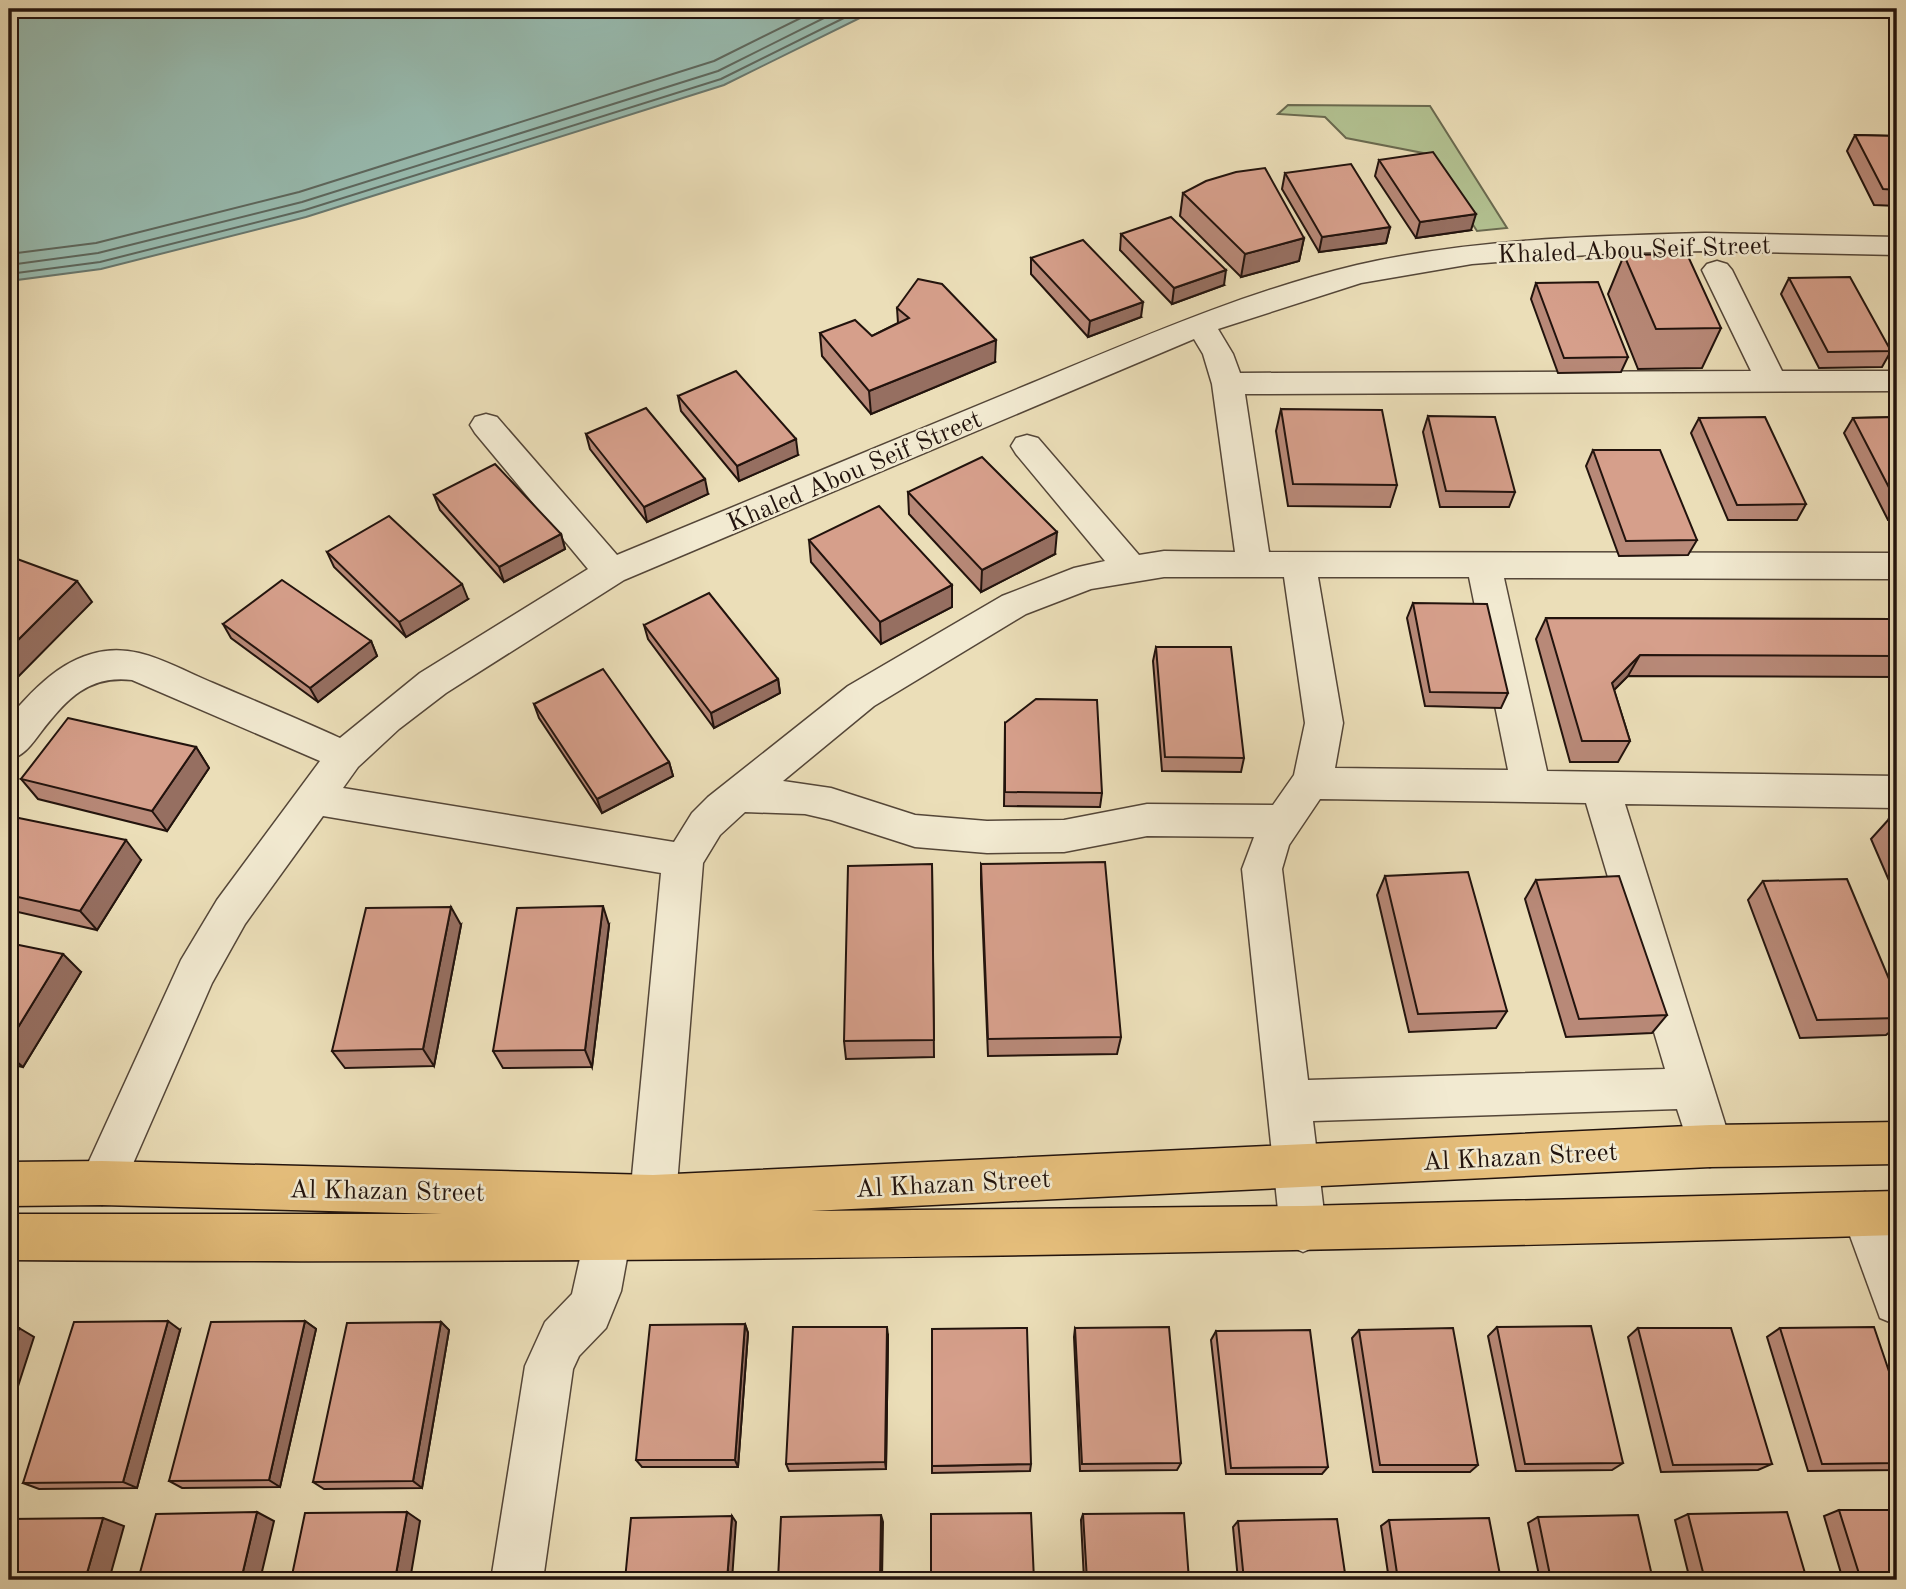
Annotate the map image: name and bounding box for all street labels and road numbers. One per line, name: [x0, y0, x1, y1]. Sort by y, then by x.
street label: Khaled Abou Seif Street: [1497, 233, 1771, 269]
street label: Khaled Abou Seif Street: [724, 406, 986, 537]
street label: Al Khazan Street: [1422, 1140, 1618, 1176]
street label: Al Khazan Street: [855, 1167, 1051, 1203]
street label: Al Khazan Street: [289, 1177, 485, 1207]

